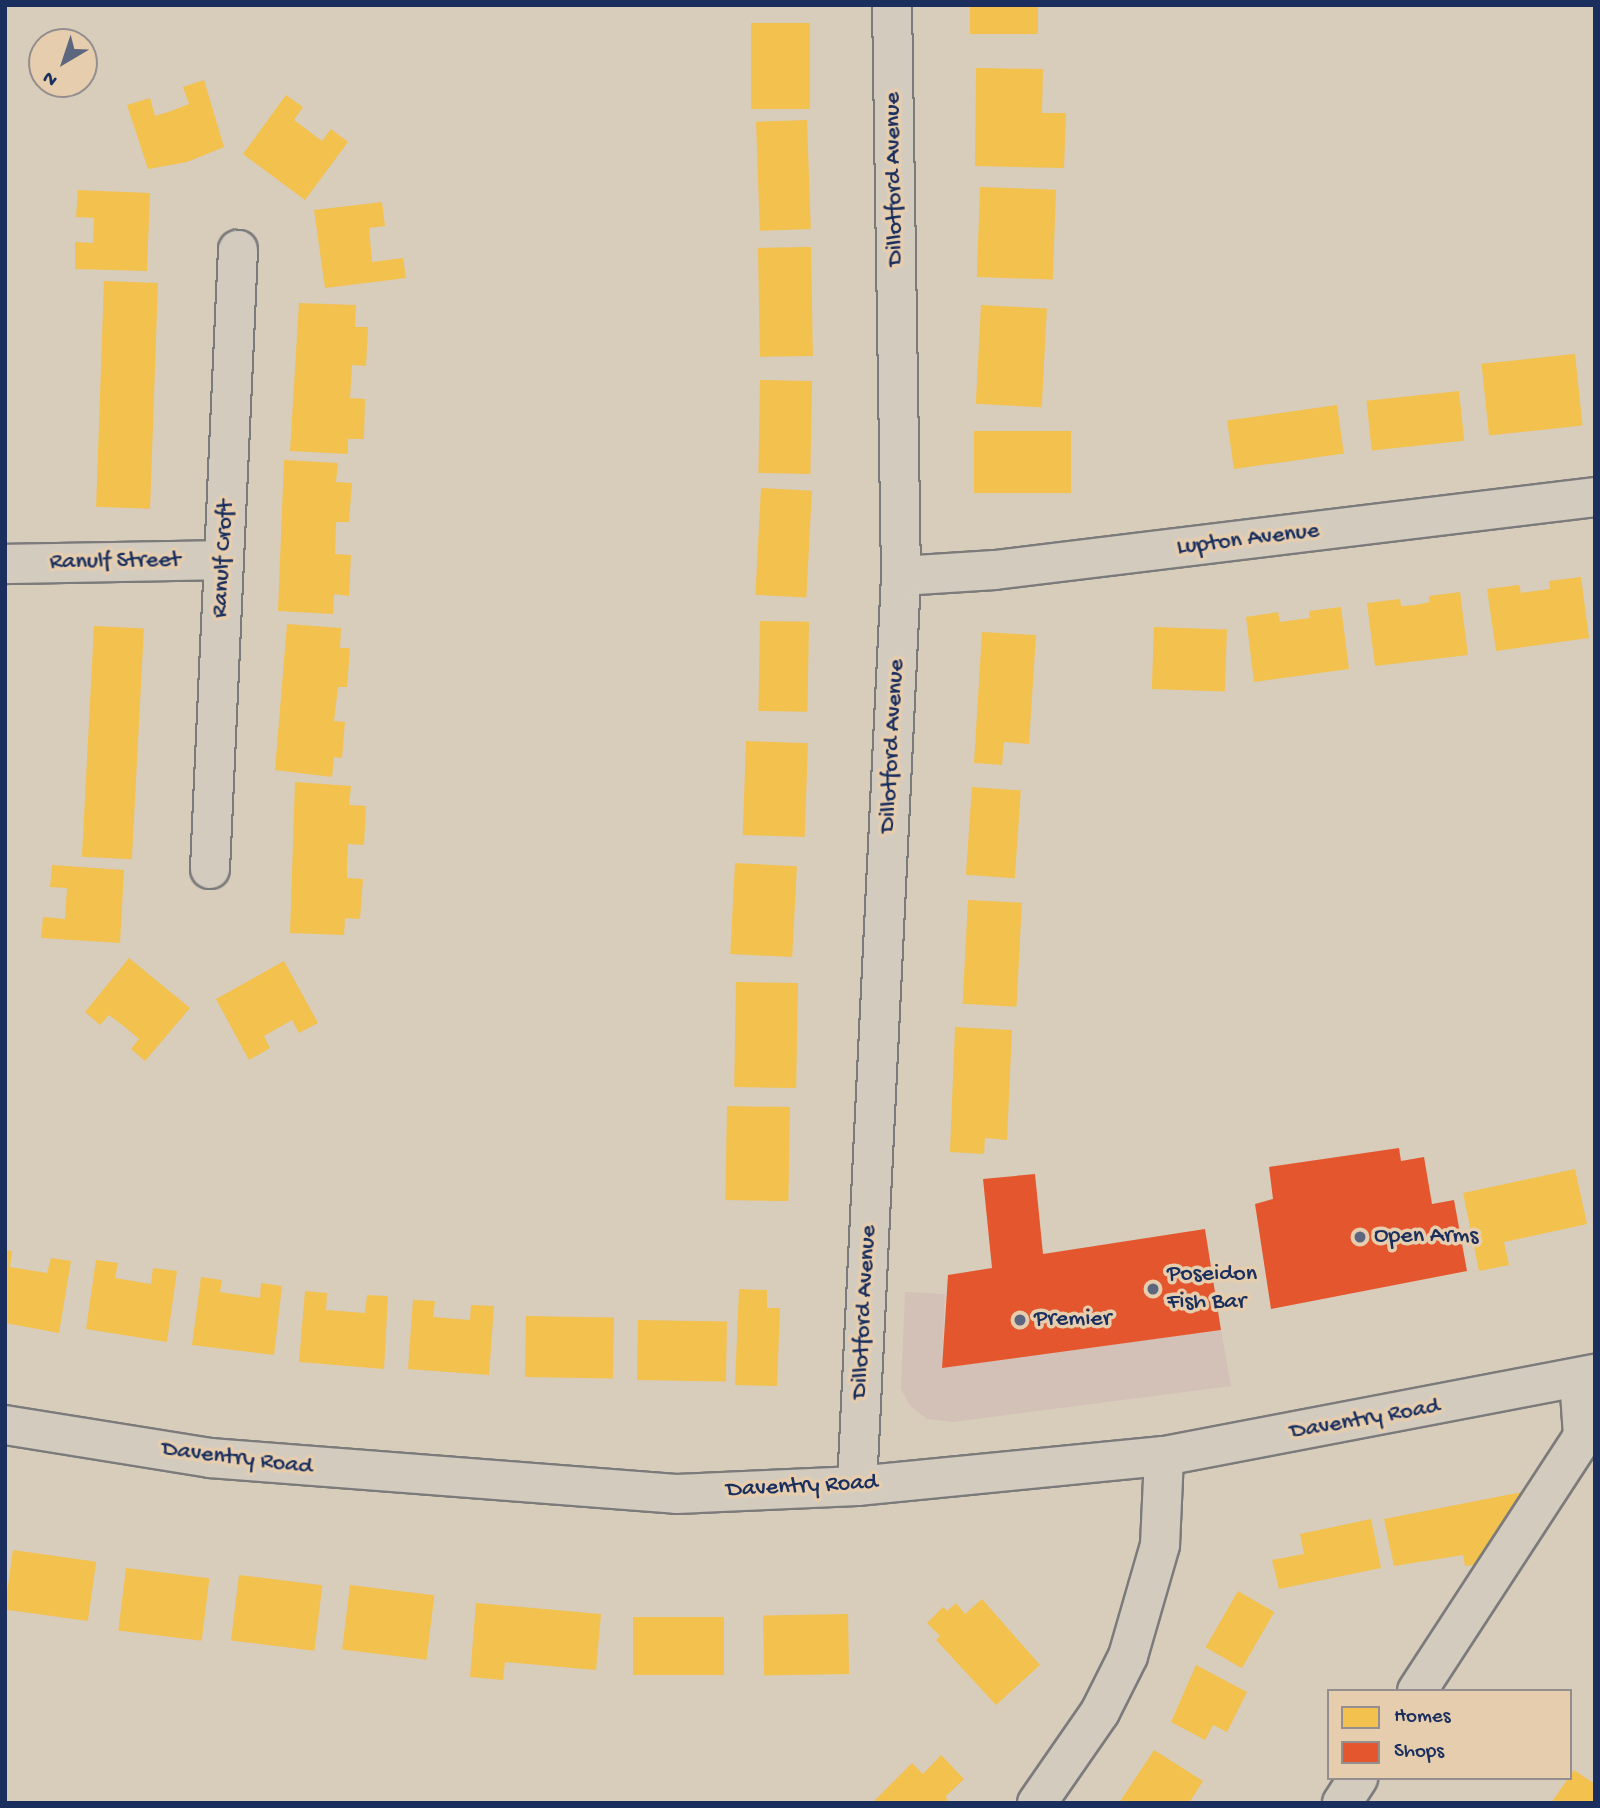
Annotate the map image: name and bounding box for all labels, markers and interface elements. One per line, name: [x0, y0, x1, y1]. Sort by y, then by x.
north arrow: [28, 28, 98, 98]
text: N: [39, 65, 63, 91]
street label: Dillotford Avenue: [879, 92, 911, 266]
street label: Ranulf Croft: [207, 499, 241, 619]
street label: Lupton Avenue: [1175, 517, 1321, 563]
street label: Ranulf Street: [49, 546, 181, 578]
street label: Dillotford Avenue: [874, 658, 912, 834]
place label: Open Arms: [1374, 1223, 1478, 1251]
street label: Dillotford Avenue: [846, 1224, 884, 1400]
marker: Open Arms: [1352, 1229, 1368, 1245]
place label: Poseidon Fish Bar: [1167, 1261, 1257, 1317]
marker: Poseidon Fish Bar: [1145, 1281, 1161, 1297]
place label: Premier: [1034, 1306, 1111, 1334]
marker: Premier: [1012, 1312, 1028, 1328]
street label: Daventry Road: [1288, 1393, 1442, 1447]
street label: Daventry Road: [160, 1435, 314, 1483]
street label: Daventry Road: [726, 1469, 878, 1505]
legend: [1327, 1689, 1572, 1780]
text: Homes: [1394, 1705, 1450, 1730]
text: Shops: [1394, 1740, 1444, 1765]

